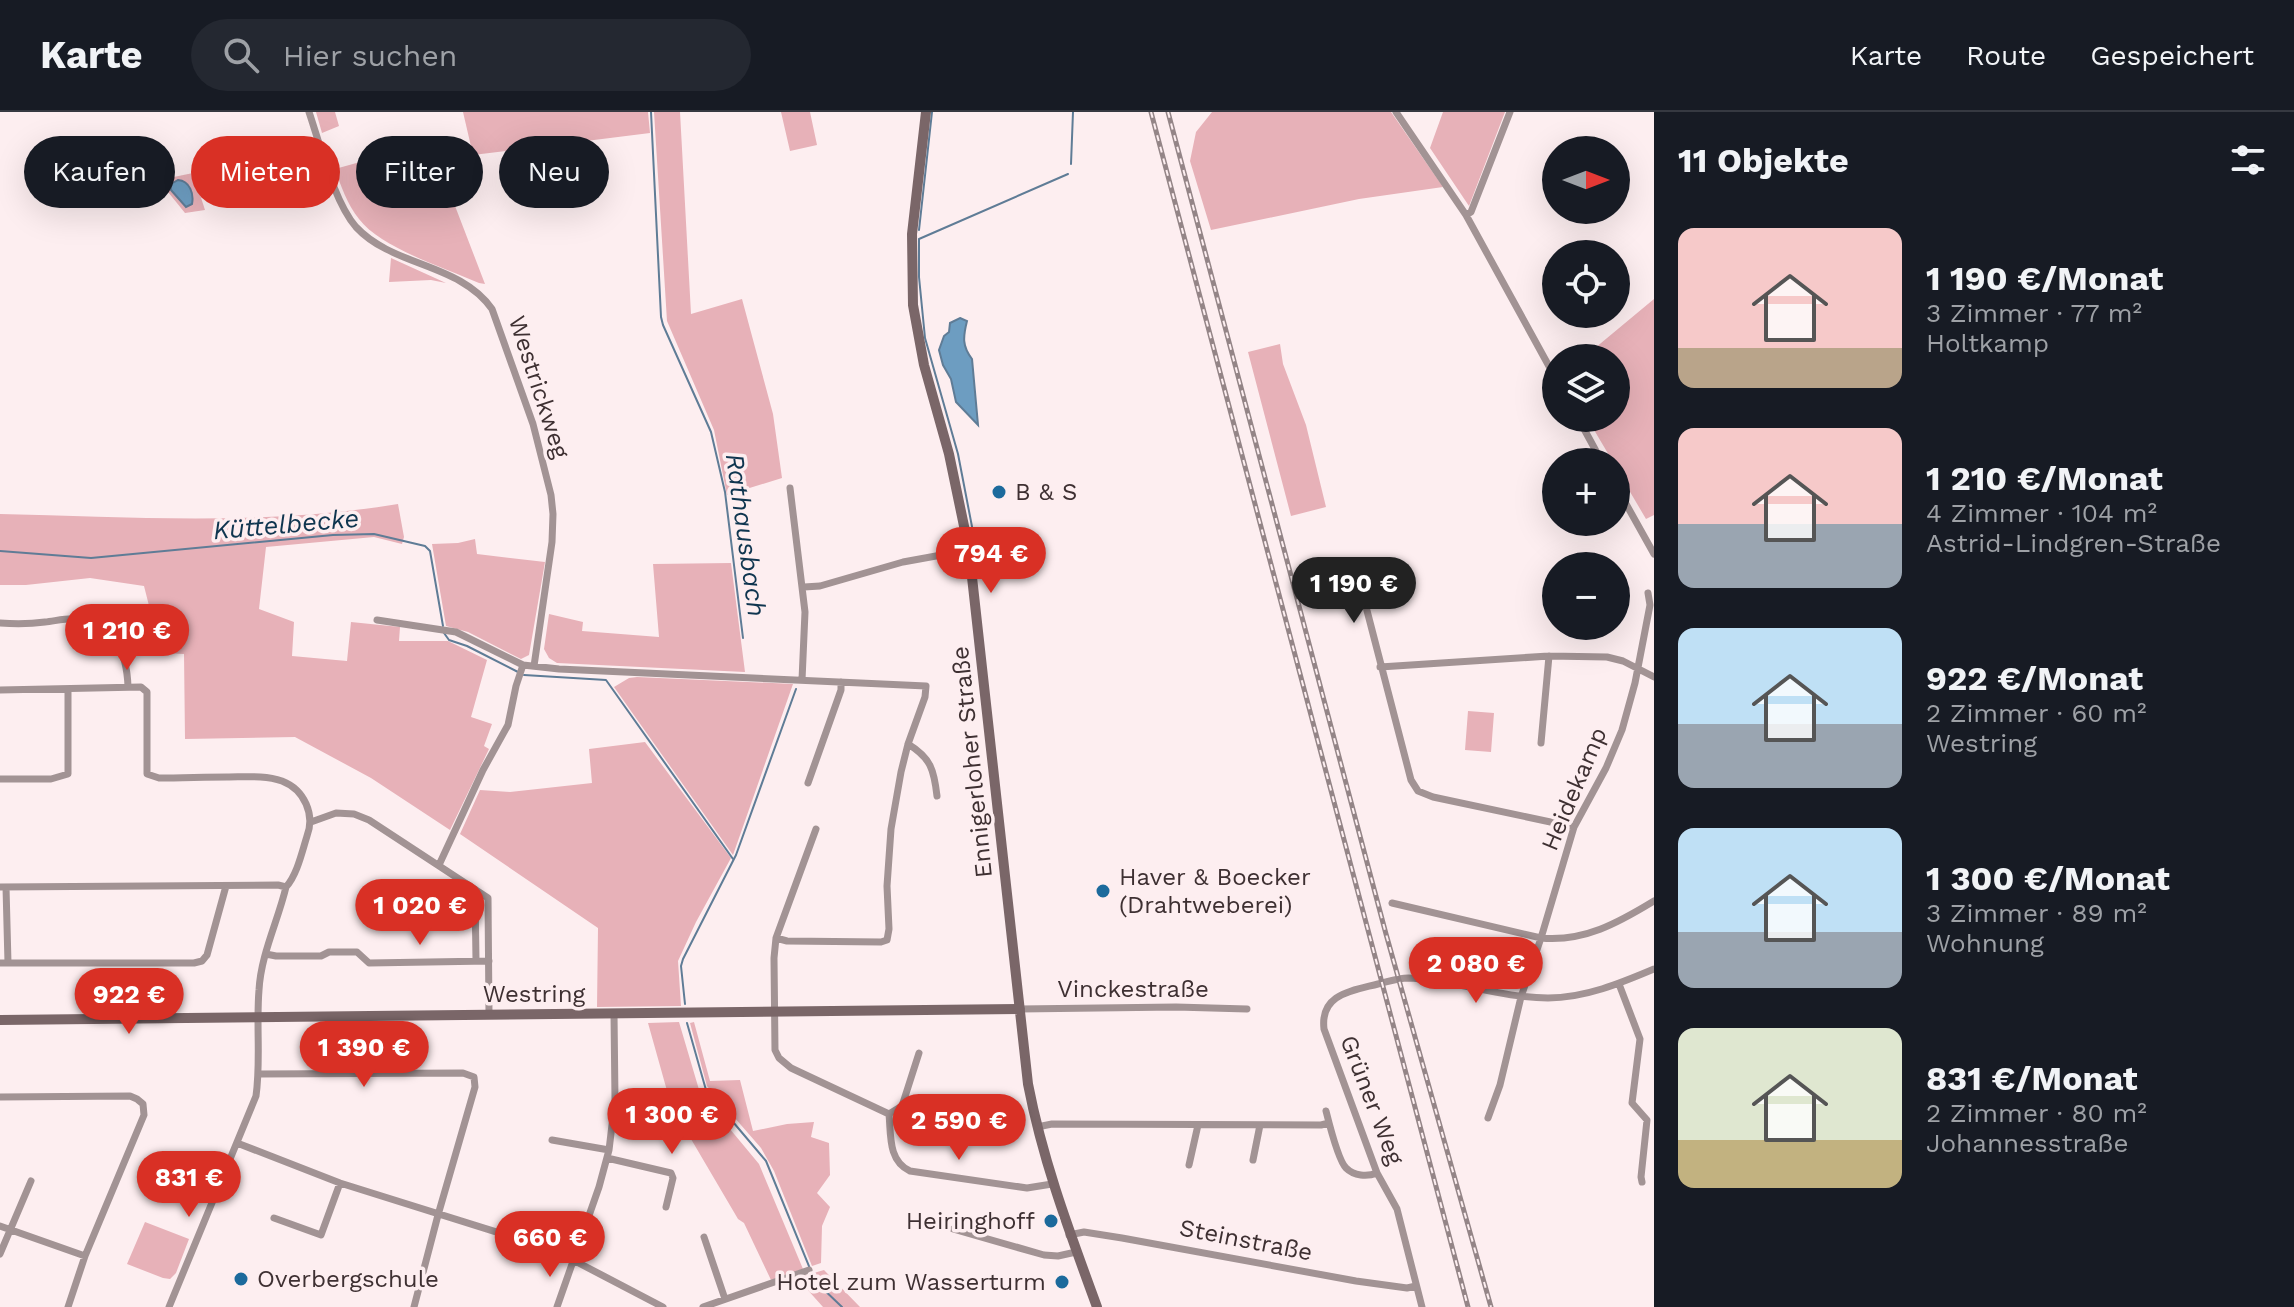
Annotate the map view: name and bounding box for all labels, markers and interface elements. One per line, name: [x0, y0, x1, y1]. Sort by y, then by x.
search box: [191, 19, 751, 91]
text: Karte: [40, 33, 143, 77]
icon: search: [219, 33, 263, 77]
text: Hier suchen: [283, 38, 457, 73]
text: Karte: [1850, 39, 1922, 72]
text: Route: [1966, 39, 2046, 72]
text: Gespeichert: [2090, 39, 2254, 72]
chip: Kaufen: [24, 136, 175, 208]
chip: Mieten: [191, 136, 340, 208]
chip: Filter: [356, 136, 483, 208]
chip: Neu: [499, 136, 609, 208]
north arrow: [1542, 136, 1630, 224]
map controls: [1542, 136, 1630, 640]
icon: filters: [2226, 138, 2270, 182]
text: 11 Objekte: [1678, 140, 1849, 180]
button: locate: [1542, 240, 1630, 328]
text: 1 190 €/Monat: [1926, 258, 2163, 298]
icon: home: [1742, 260, 1838, 356]
text: 3 Zimmer · 77 m²: [1926, 298, 2142, 328]
street label: Westrickweg: [503, 312, 575, 462]
text: Holtkamp: [1926, 328, 2049, 358]
button: layers: [1542, 344, 1630, 432]
button: +: [1542, 448, 1630, 536]
water label: Rathausbach: [720, 451, 772, 619]
text: 1 210 €/Monat: [1926, 458, 2163, 498]
icon: home: [1742, 460, 1838, 556]
place label: B & S: [1015, 478, 1077, 506]
marker: B & S: [990, 483, 1008, 501]
text: 4 Zimmer · 104 m²: [1926, 498, 2157, 528]
water label: Küttelbecke: [212, 503, 360, 545]
pin: 794 €: [935, 527, 1047, 595]
text: Astrid-Lindgren-Straße: [1926, 528, 2221, 558]
text: 794 €: [954, 538, 1028, 568]
button: −: [1542, 552, 1630, 640]
pin: 1 190 €: [1280, 557, 1428, 625]
text: 1 190 €: [1310, 568, 1398, 598]
pin: 1 210 €: [53, 604, 201, 672]
text: 1 210 €: [83, 615, 171, 645]
street label: Ennigerloher Straße: [946, 645, 998, 879]
text: 922 €/Monat: [1926, 658, 2143, 698]
icon: home: [1742, 660, 1838, 756]
text: 2 Zimmer · 60 m²: [1926, 698, 2147, 728]
street label: Heidekamp: [1535, 723, 1613, 855]
text: Westring: [1926, 728, 2037, 758]
text: 1 300 €/Monat: [1926, 858, 2170, 898]
icon: home: [1742, 860, 1838, 956]
place label: Haver & Boecker (Drahtweberei): [1119, 863, 1311, 919]
pin: 1 020 €: [346, 879, 494, 947]
marker: Haver & Boecker (Drahtweberei): [1094, 882, 1112, 900]
text: 1 020 €: [373, 890, 467, 920]
text: 3 Zimmer · 89 m²: [1926, 898, 2147, 928]
text: Wohnung: [1926, 928, 2044, 958]
pin: 2 080 €: [1402, 937, 1550, 1005]
text: 2 080 €: [1427, 948, 1525, 978]
pin: 922 €: [73, 968, 185, 1036]
street label: Vinckestraße: [1057, 975, 1209, 1003]
text: 922 €: [93, 979, 165, 1009]
street label: Westring: [483, 980, 586, 1008]
pin: 1 390 €: [290, 1021, 438, 1089]
street label: Grüner Weg: [1334, 1031, 1410, 1169]
text: 1 390 €: [318, 1032, 410, 1062]
text: 831 €/Monat: [1926, 1058, 2138, 1098]
icon: home: [1742, 1060, 1838, 1156]
pin: 1 300 €: [598, 1088, 746, 1156]
pin: 2 590 €: [885, 1094, 1033, 1162]
text: 2 Zimmer · 80 m²: [1926, 1098, 2147, 1128]
text: 1 300 €: [625, 1099, 719, 1129]
text: 2 590 €: [911, 1105, 1007, 1135]
text: Johannesstraße: [1926, 1128, 2128, 1158]
pin: 831 €: [133, 1151, 245, 1219]
text: 831 €: [155, 1162, 223, 1192]
place label: Heiringhoff: [906, 1207, 1035, 1235]
pin: 660 €: [494, 1211, 606, 1279]
marker: Heiringhoff: [1042, 1212, 1060, 1230]
street label: Steinstraße: [1177, 1213, 1315, 1267]
text: 660 €: [513, 1222, 587, 1252]
place label: Overbergschule: [257, 1265, 439, 1293]
place label: Hotel zum Wasserturm: [776, 1268, 1046, 1296]
marker: Overbergschule: [232, 1270, 250, 1288]
marker: Hotel zum Wasserturm: [1053, 1273, 1071, 1291]

